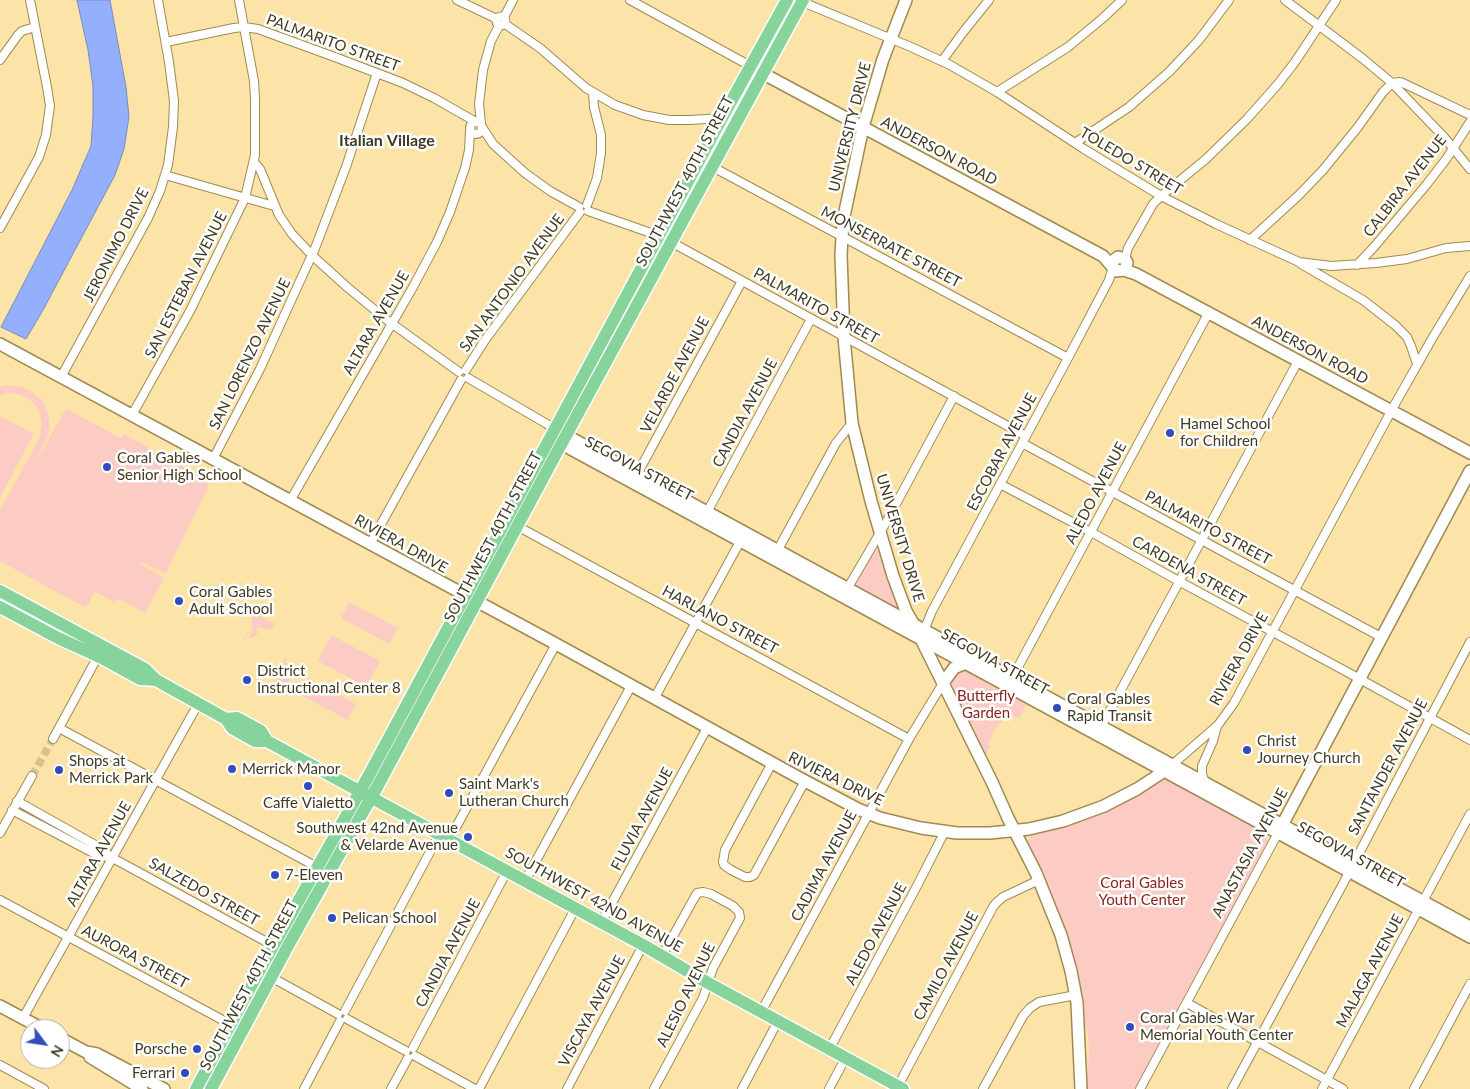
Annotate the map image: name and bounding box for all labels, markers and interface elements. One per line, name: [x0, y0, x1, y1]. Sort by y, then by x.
street label: PALMARITO STREET: [264, 10, 402, 76]
street label: UNIVERSITY DRIVE: [825, 60, 875, 194]
street label: SOUTHWEST 40TH STREET: [632, 93, 738, 269]
street label: ANDERSON ROAD: [878, 113, 1000, 189]
street label: TOLEDO STREET: [1076, 123, 1186, 199]
district label: Italian Village: [339, 131, 435, 151]
street label: CALBIRA AVENUE: [1360, 131, 1450, 241]
street label: JERONIMO DRIVE: [79, 185, 153, 305]
street label: MONSERRATE STREET: [818, 202, 964, 292]
street label: SAN ESTEBAN AVENUE: [141, 209, 231, 361]
street label: SAN ANTONIO AVENUE: [456, 210, 568, 356]
street label: PALMARITO STREET: [750, 264, 882, 348]
street label: ALTARA AVENUE: [339, 268, 413, 378]
street label: SAN LORENZO AVENUE: [206, 275, 294, 433]
street label: ANDERSON ROAD: [1249, 312, 1371, 388]
street label: VELARDE AVENUE: [637, 314, 713, 436]
street label: CANDIA AVENUE: [709, 356, 781, 470]
street label: ESCOBAR AVENUE: [963, 390, 1041, 514]
place label: Hamel School for Children: [1180, 415, 1270, 450]
marker: Hamel School for Children: [1164, 427, 1176, 439]
street label: SEGOVIA STREET: [582, 433, 696, 505]
street label: ALEDO AVENUE: [1062, 439, 1130, 547]
place label: Coral Gables Senior High School: [117, 449, 242, 484]
street label: SOUTHWEST 40TH STREET: [440, 449, 546, 625]
marker: Coral Gables Senior High School: [101, 461, 113, 473]
street label: UNIVERSITY DRIVE: [872, 472, 928, 604]
street label: PALMARITO STREET: [1142, 487, 1274, 569]
street label: RIVIERA DRIVE: [351, 511, 451, 577]
street label: CARDENA STREET: [1129, 532, 1249, 610]
street label: HARLANO STREET: [659, 582, 781, 658]
place label: Coral Gables Adult School: [189, 583, 273, 618]
marker: Coral Gables Adult School: [173, 595, 185, 607]
street label: RIVIERA DRIVE: [1206, 609, 1272, 709]
street label: SEGOVIA STREET: [938, 625, 1052, 699]
place label: District Instructional Center 8: [257, 662, 401, 697]
marker: District Instructional Center 8: [241, 674, 253, 686]
park label: Butterfly Garden: [957, 687, 1015, 722]
place label: Coral Gables Rapid Transit: [1067, 690, 1152, 725]
street label: SANTANDER AVENUE: [1344, 696, 1432, 838]
marker: Coral Gables Rapid Transit: [1051, 702, 1063, 714]
place label: Christ Journey Church: [1257, 732, 1360, 767]
marker: Christ Journey Church: [1241, 744, 1253, 756]
street label: RIVIERA DRIVE: [785, 748, 887, 810]
place label: Shops at Merrick Park: [69, 752, 153, 787]
place label: Merrick Manor: [242, 760, 340, 778]
marker: Merrick Manor: [226, 763, 238, 775]
marker: Shops at Merrick Park: [53, 764, 65, 776]
street label: FLUVIA AVENUE: [607, 764, 677, 874]
place label: Saint Mark's Lutheran Church: [459, 775, 569, 810]
marker: Caffe Vialetto: [302, 780, 314, 792]
street label: ANASTASIA AVENUE: [1208, 785, 1292, 921]
marker: Saint Mark's Lutheran Church: [443, 787, 455, 799]
place label: Caffe Vialetto: [263, 794, 353, 812]
street label: ALTARA AVENUE: [63, 798, 135, 910]
street label: CADIMA AVENUE: [787, 807, 861, 925]
street label: SEGOVIA STREET: [1294, 818, 1408, 892]
place label: Southwest 42nd Avenue & Velarde Avenue: [296, 819, 458, 854]
marker: Southwest 42nd Avenue & Velarde Avenue: [462, 831, 474, 843]
street label: SOUTHWEST 42ND AVENUE: [502, 844, 686, 956]
street label: SALZEDO STREET: [146, 854, 262, 930]
place label: 7-Eleven: [285, 866, 343, 884]
marker: 7-Eleven: [269, 869, 281, 881]
park label: Coral Gables Youth Center: [1099, 874, 1185, 909]
street label: ALEDO AVENUE: [842, 880, 910, 988]
street label: CANDIA AVENUE: [412, 896, 484, 1010]
street label: SOUTHWEST 40TH STREET: [196, 897, 302, 1073]
place label: Pelican School: [342, 909, 437, 927]
street label: CAMILO AVENUE: [910, 909, 982, 1023]
street label: MALAGA AVENUE: [1333, 911, 1407, 1031]
marker: Pelican School: [326, 912, 338, 924]
street label: AURORA STREET: [79, 921, 191, 993]
street label: ALESIO AVENUE: [653, 940, 719, 1050]
street label: VISCAYA AVENUE: [555, 952, 629, 1070]
place label: Coral Gables War Memorial Youth Center: [1140, 1009, 1293, 1044]
north arrow: [20, 1019, 70, 1069]
marker: Coral Gables War Memorial Youth Center: [1124, 1021, 1136, 1033]
place label: Porsche: [135, 1040, 187, 1058]
text: N: [47, 1042, 67, 1060]
marker: Porsche: [191, 1043, 203, 1055]
place label: Ferrari: [132, 1064, 175, 1082]
marker: Ferrari: [179, 1067, 191, 1079]

